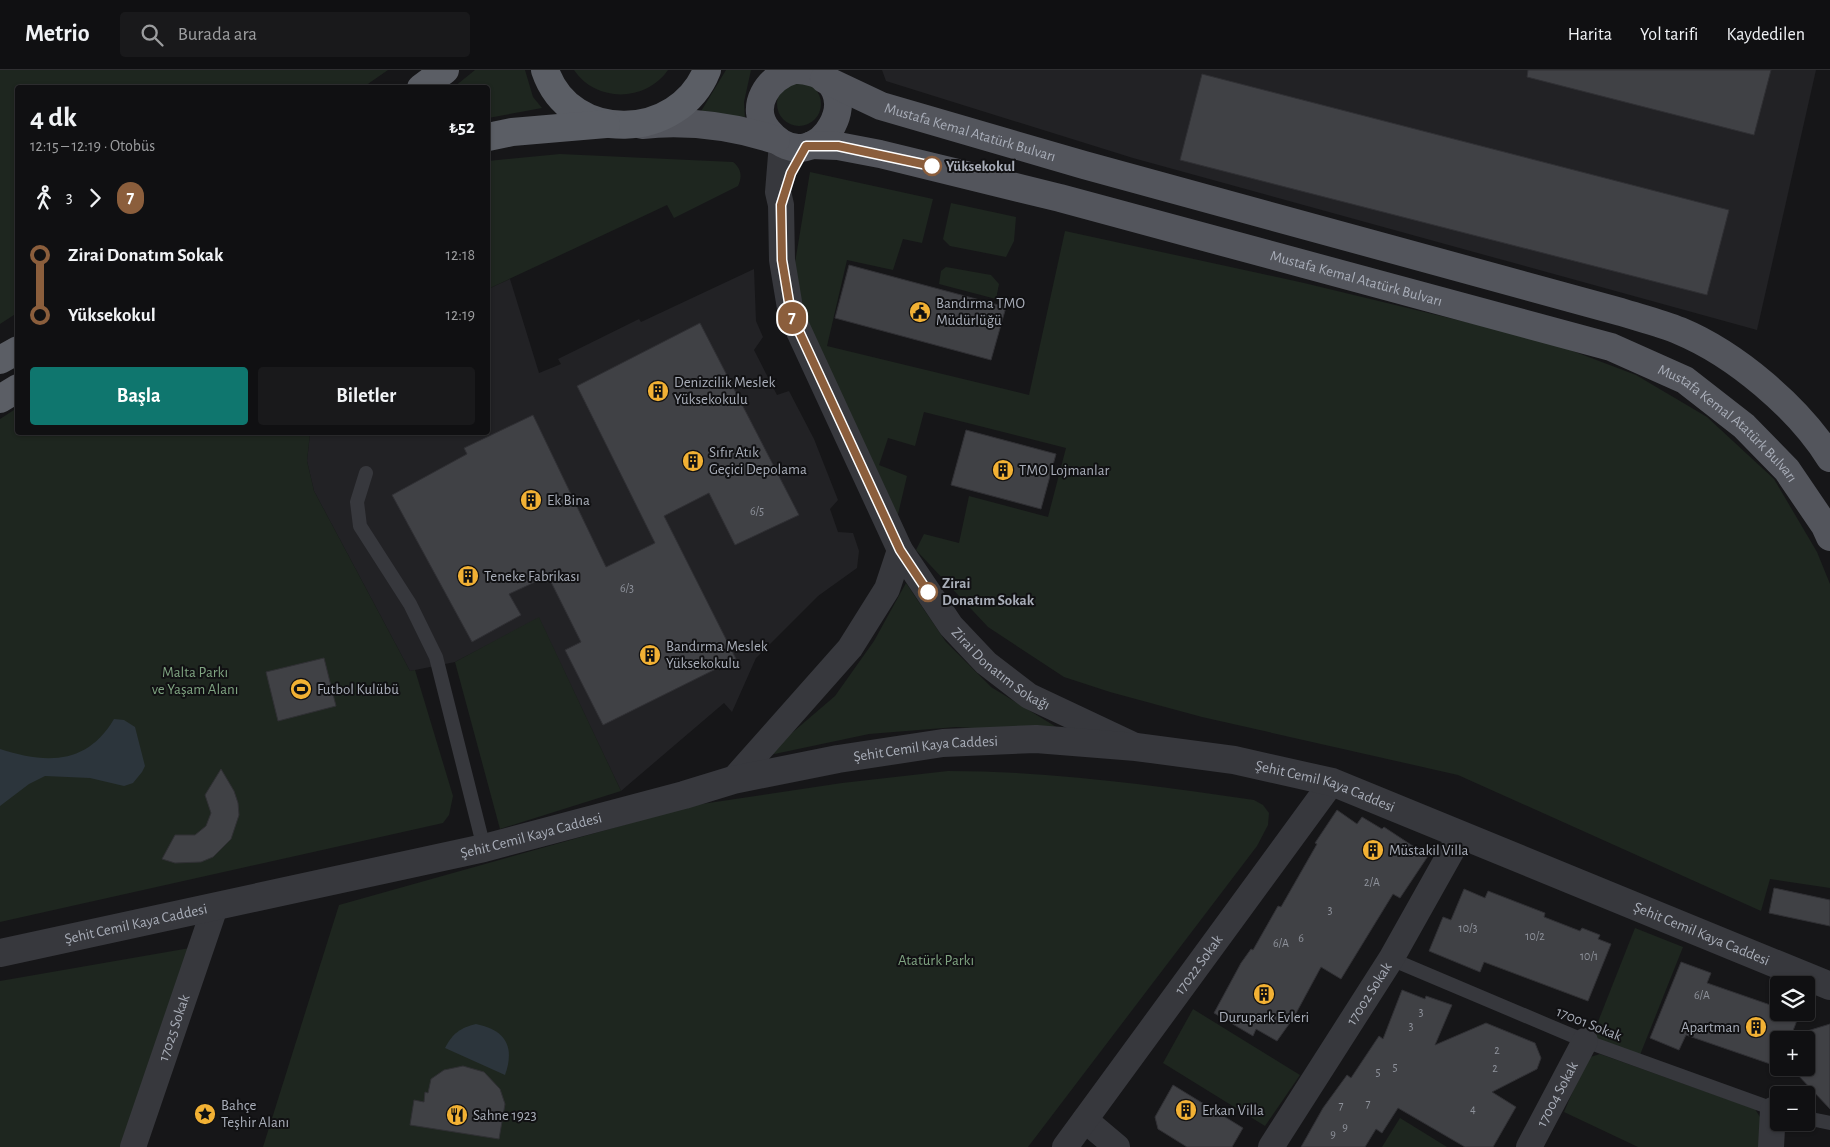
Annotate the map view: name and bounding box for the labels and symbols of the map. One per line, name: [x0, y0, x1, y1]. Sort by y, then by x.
street label: Mustafa Kemal Atatürk Bulvarı: [883, 100, 1058, 164]
marker: Yüksekokul: [922, 156, 942, 176]
place label: Yüksekokul: [946, 159, 1015, 174]
street label: Mustafa Kemal Atatürk Bulvarı: [1269, 248, 1444, 309]
place label: Bandırma TMO Müdürlüğü: [936, 296, 1025, 328]
public building icon: Bandırma TMO Müdürlüğü: [908, 300, 932, 324]
line badge: 7: [776, 302, 808, 334]
street label: Mustafa Kemal Atatürk Bulvarı: [1656, 361, 1800, 485]
place label: Denizcilik Meslek Yüksekokulu: [674, 375, 776, 407]
building icon: Denizcilik Meslek Yüksekokulu: [646, 379, 670, 403]
place label: Sıfır Atık Geçici Depolama: [709, 445, 807, 477]
building icon: Sıfır Atık Geçici Depolama: [681, 449, 705, 473]
building icon: TMO Lojmanlar: [991, 458, 1015, 482]
place label: TMO Lojmanlar: [1019, 463, 1110, 478]
building icon: Ek Bina: [519, 488, 543, 512]
place label: Ek Bina: [547, 493, 590, 508]
house number: 6/5: [750, 505, 764, 517]
building icon: Teneke Fabrikası: [456, 564, 480, 588]
place label: Teneke Fabrikası: [484, 569, 580, 584]
place label: Zirai Donatım Sokak: [942, 576, 1035, 608]
house number: 6/3: [620, 582, 634, 594]
marker: Zirai Donatım Sokak: [918, 582, 938, 602]
street label: Zirai Donatım Sokağı: [949, 624, 1052, 712]
place label: Bandırma Meslek Yüksekokulu: [666, 639, 768, 671]
building icon: Bandırma Meslek Yüksekokulu: [638, 643, 662, 667]
park label: Malta Parkı ve Yaşam Alanı: [152, 665, 238, 697]
sports icon: Futbol Kulübü: [289, 677, 313, 701]
place label: Futbol Kulübü: [317, 682, 399, 697]
street label: Şehit Cemil Kaya Caddesi: [852, 733, 998, 764]
street label: Şehit Cemil Kaya Caddesi: [1254, 758, 1397, 814]
street label: Şehit Cemil Kaya Caddesi: [459, 810, 603, 860]
building icon: Müstakil Villa: [1361, 838, 1385, 862]
place label: Müstakil Villa: [1389, 843, 1469, 858]
house number: 2/A: [1364, 876, 1380, 888]
street label: Şehit Cemil Kaya Caddesi: [1632, 899, 1772, 968]
street label: Şehit Cemil Kaya Caddesi: [63, 901, 209, 946]
house number: 3: [1328, 904, 1333, 916]
house number: 10/3: [1459, 922, 1477, 934]
house number: 10/2: [1525, 930, 1545, 942]
street label: 17022 Sokak: [1172, 932, 1225, 997]
house number: 6: [1298, 932, 1304, 944]
house number: 6/A: [1273, 937, 1289, 949]
house number: 10/1: [1580, 950, 1598, 962]
park label: Atatürk Parkı: [898, 953, 974, 968]
street label: 17002 Sokak: [1343, 959, 1394, 1028]
building icon: Durupark Evleri: [1252, 982, 1276, 1006]
house number: 6/A: [1694, 989, 1710, 1001]
street label: 17025 Sokak: [155, 992, 192, 1063]
street label: 17001 Sokak: [1554, 1004, 1624, 1044]
house number: 3: [1419, 1006, 1424, 1018]
place label: Durupark Evleri: [1219, 1010, 1309, 1025]
building icon: Apartman: [1744, 1015, 1768, 1039]
house number: 3: [1409, 1020, 1414, 1032]
place label: Apartman: [1681, 1020, 1740, 1035]
house number: 2: [1494, 1044, 1500, 1056]
street label: 17004 Sokak: [1534, 1059, 1580, 1129]
house number: 5: [1392, 1061, 1398, 1073]
house number: 2: [1492, 1062, 1498, 1074]
house number: 5: [1375, 1066, 1381, 1078]
house number: 7: [1365, 1097, 1371, 1109]
place label: Bahçe Teşhir Alanı: [221, 1098, 289, 1130]
building icon: Erkan Villa: [1174, 1098, 1198, 1122]
house number: 7: [1338, 1099, 1344, 1111]
place icon: Bahçe Teşhir Alanı: [193, 1102, 217, 1126]
restaurant icon: Sahne 1923: [445, 1103, 469, 1127]
place label: Erkan Villa: [1202, 1103, 1264, 1118]
house number: 4: [1470, 1103, 1476, 1115]
place label: Sahne 1923: [473, 1108, 537, 1123]
house number: 9: [1342, 1121, 1348, 1133]
house number: 9: [1330, 1128, 1336, 1140]

